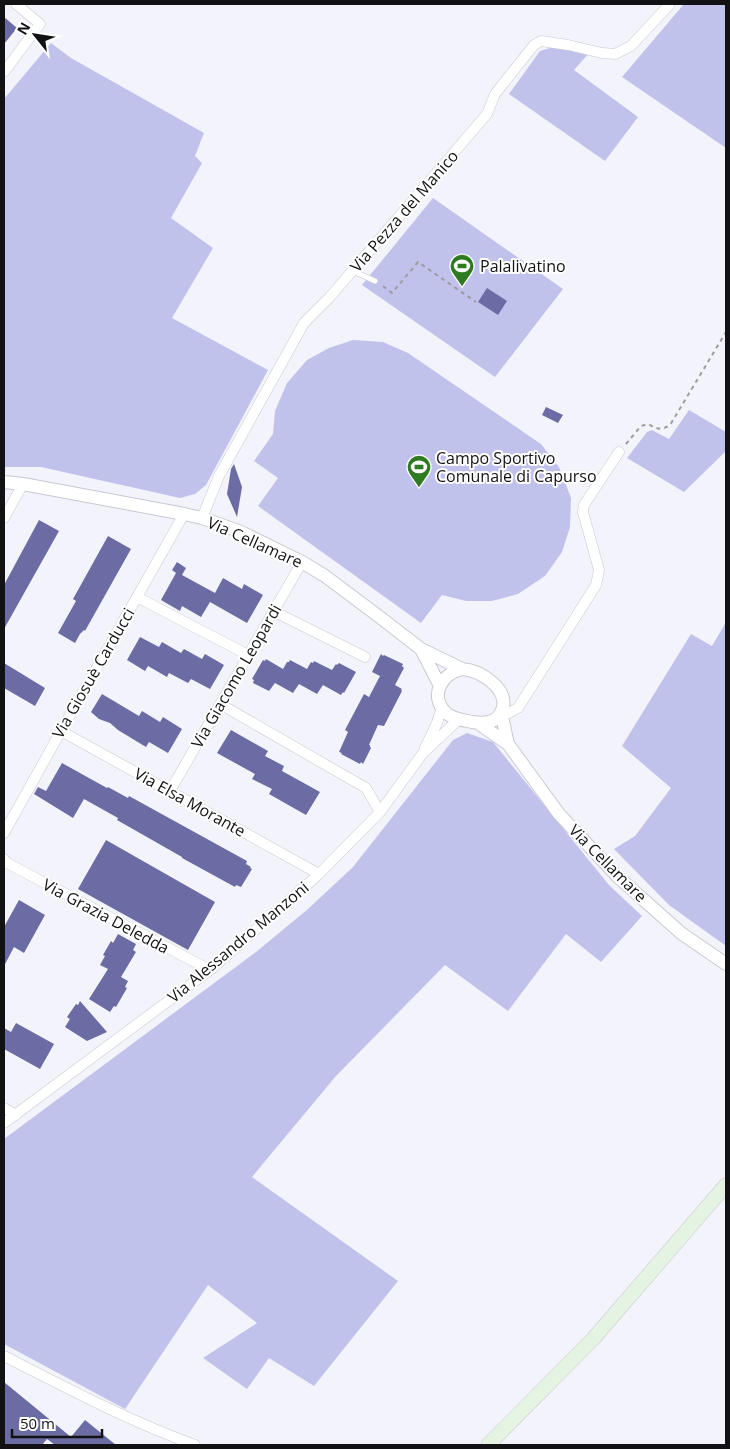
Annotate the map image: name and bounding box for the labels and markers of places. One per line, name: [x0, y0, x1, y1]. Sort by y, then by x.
sports icon: Palalivatino: [449, 253, 475, 287]
place label: Palalivatino: [480, 255, 566, 277]
place label: Campo Sportivo Comunale di Capurso: [436, 447, 597, 487]
sports icon: Campo Sportivo Comunale di Capurso: [406, 454, 432, 488]

